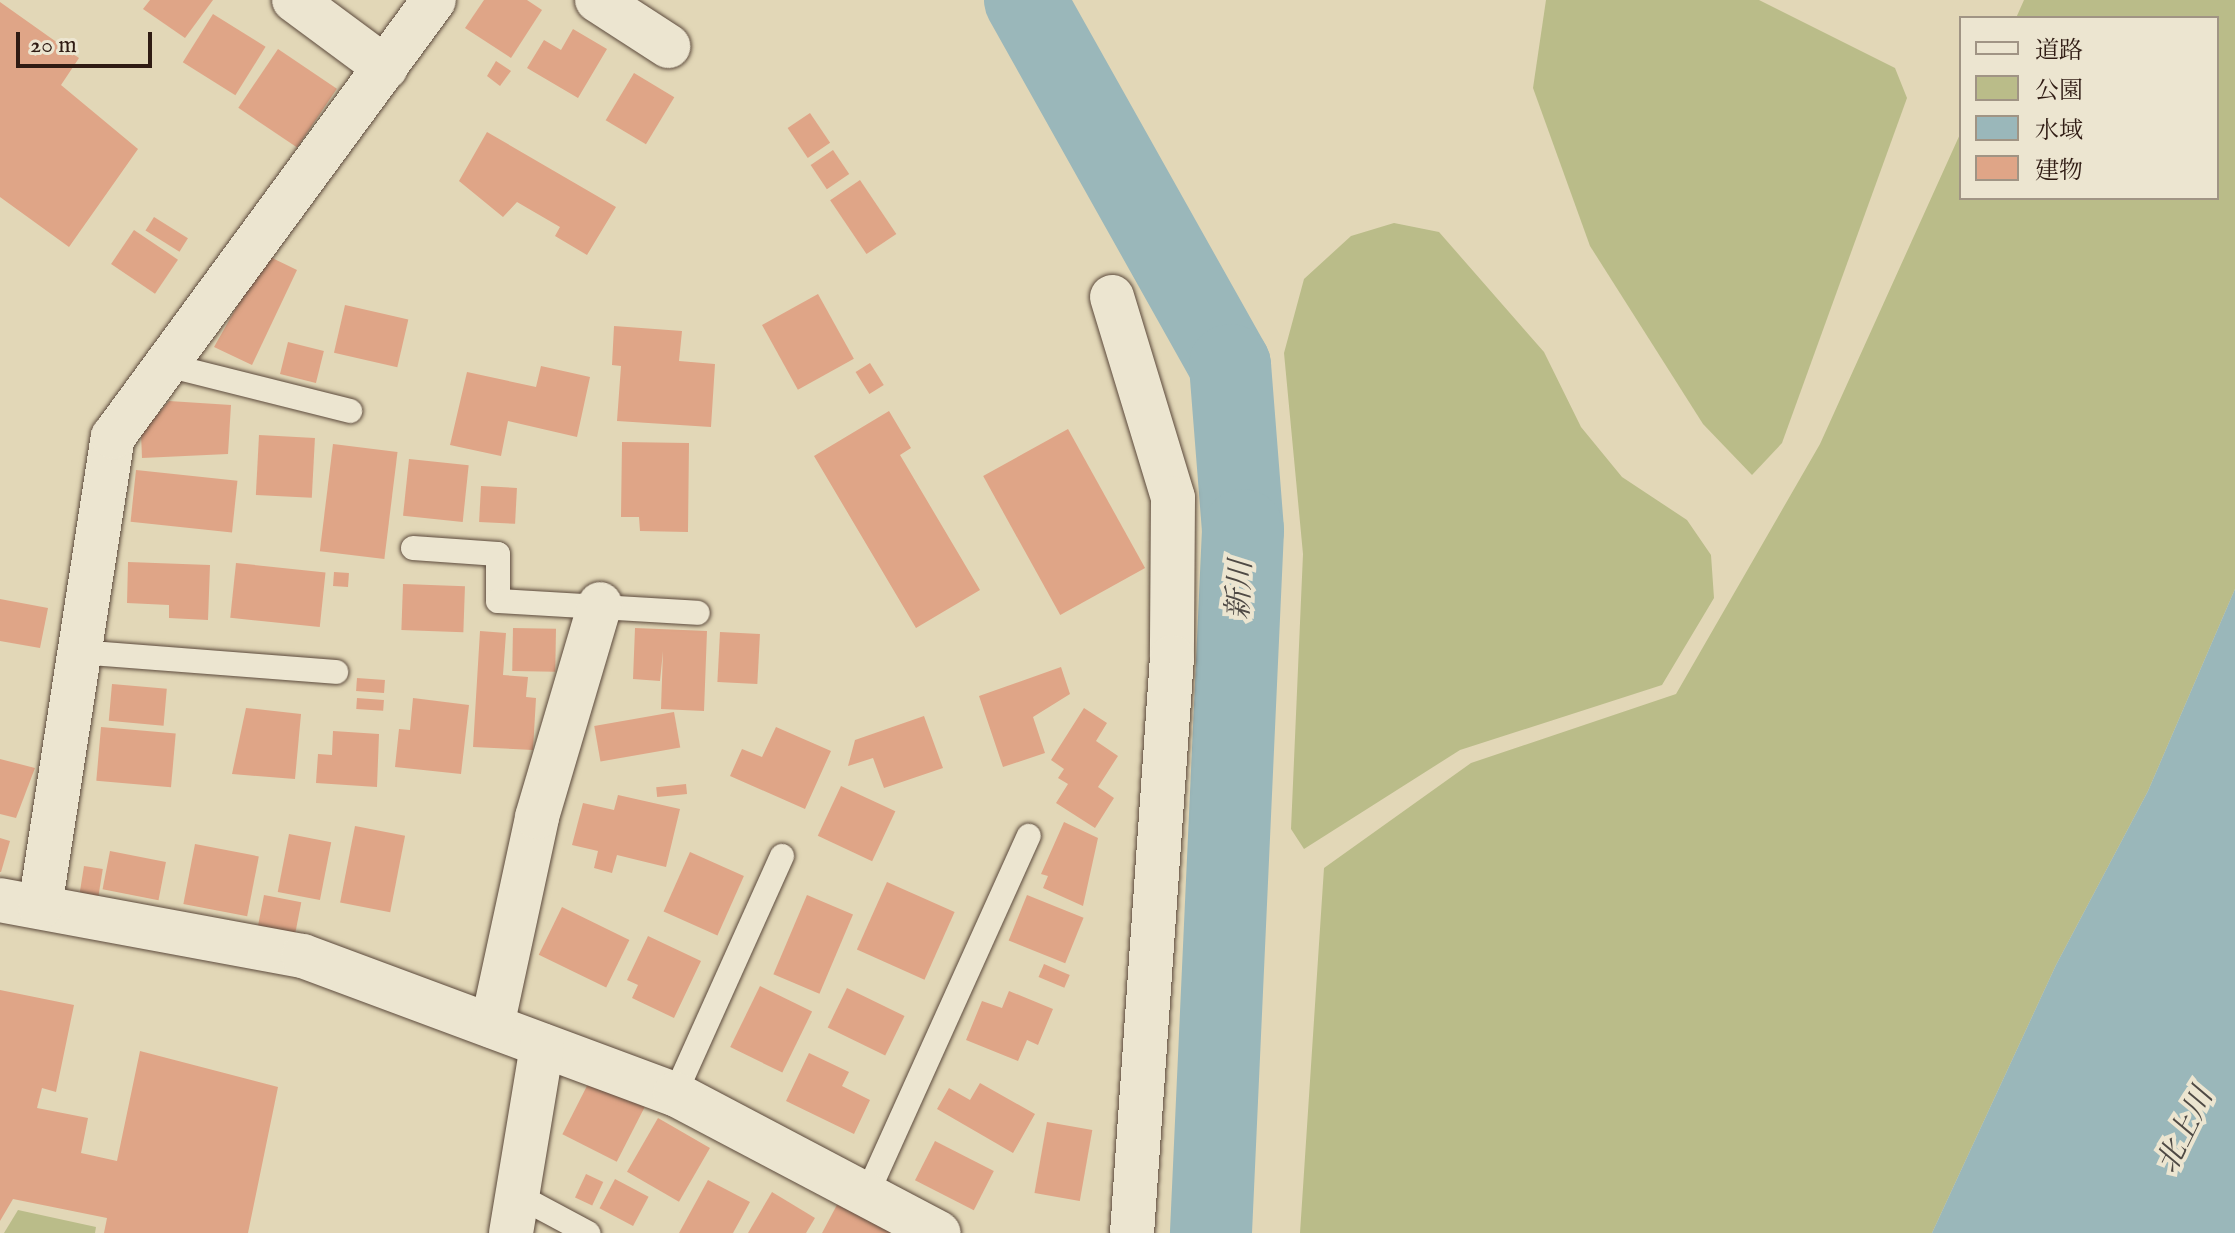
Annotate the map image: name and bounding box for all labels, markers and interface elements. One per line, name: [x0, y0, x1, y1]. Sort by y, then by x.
scale bar: [20, 16, 156, 66]
legend: [1959, 16, 2219, 200]
text: 20 m: [30, 30, 77, 61]
text: 道路: [2035, 36, 2083, 67]
text: 公園: [2035, 76, 2083, 107]
text: 水域: [2035, 116, 2083, 147]
text: 建物: [2035, 156, 2083, 187]
water label: 新川: [1221, 559, 1261, 621]
water label: 北上川: [2150, 1083, 2222, 1179]

